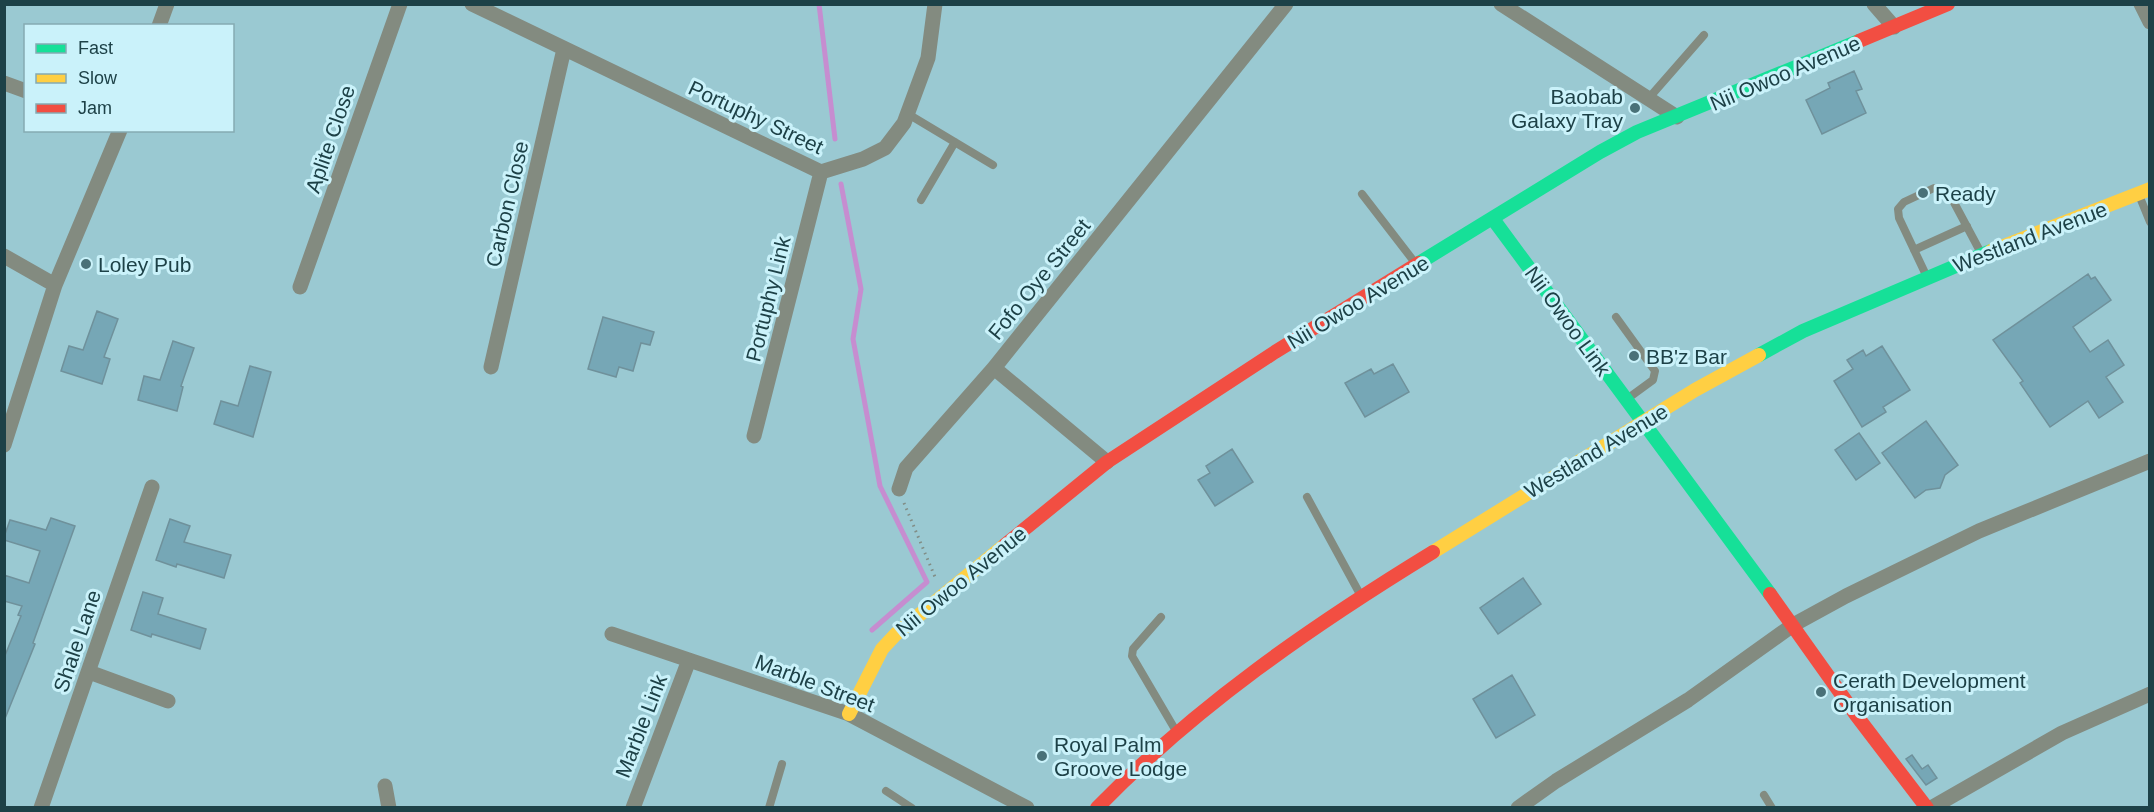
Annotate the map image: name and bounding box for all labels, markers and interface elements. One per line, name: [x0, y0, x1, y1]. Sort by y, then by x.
legend: [24, 24, 234, 132]
street label: Nii Owoo Avenue: [1707, 31, 1863, 115]
text: Fast: [78, 38, 113, 58]
text: Slow: [78, 68, 118, 88]
street label: Portuphy Street: [685, 76, 827, 158]
street label: Aplite Close: [301, 82, 359, 196]
place label: Baobab Galaxy Tray: [1511, 85, 1623, 132]
text: Jam: [78, 98, 112, 118]
marker: Baobab Galaxy Tray: [1628, 101, 1642, 115]
street label: Carbon Close: [481, 139, 533, 269]
place label: Ready: [1935, 182, 1996, 205]
marker: Ready: [1916, 186, 1930, 200]
street label: Westland Avenue: [1950, 197, 2110, 277]
street label: Fofo Oye Street: [983, 214, 1095, 344]
street label: Portuphy Link: [741, 233, 795, 364]
street label: Nii Owoo Avenue: [1283, 251, 1433, 353]
place label: Loley Pub: [98, 253, 191, 276]
marker: Loley Pub: [79, 257, 93, 271]
street label: Nii Owoo Link: [1521, 262, 1616, 381]
place label: BB'z Bar: [1646, 345, 1727, 368]
marker: BB'z Bar: [1627, 349, 1641, 363]
street label: Westland Avenue: [1520, 399, 1672, 503]
street label: Nii Owoo Avenue: [891, 521, 1031, 641]
street label: Shale Lane: [49, 587, 105, 695]
street label: Marble Street: [752, 650, 878, 716]
place label: Cerath Development Organisation: [1833, 669, 2026, 716]
street label: Marble Link: [611, 671, 671, 781]
marker: Cerath Development Organisation: [1814, 685, 1828, 699]
place label: Royal Palm Groove Lodge: [1054, 733, 1187, 780]
marker: Royal Palm Groove Lodge: [1035, 749, 1049, 763]

